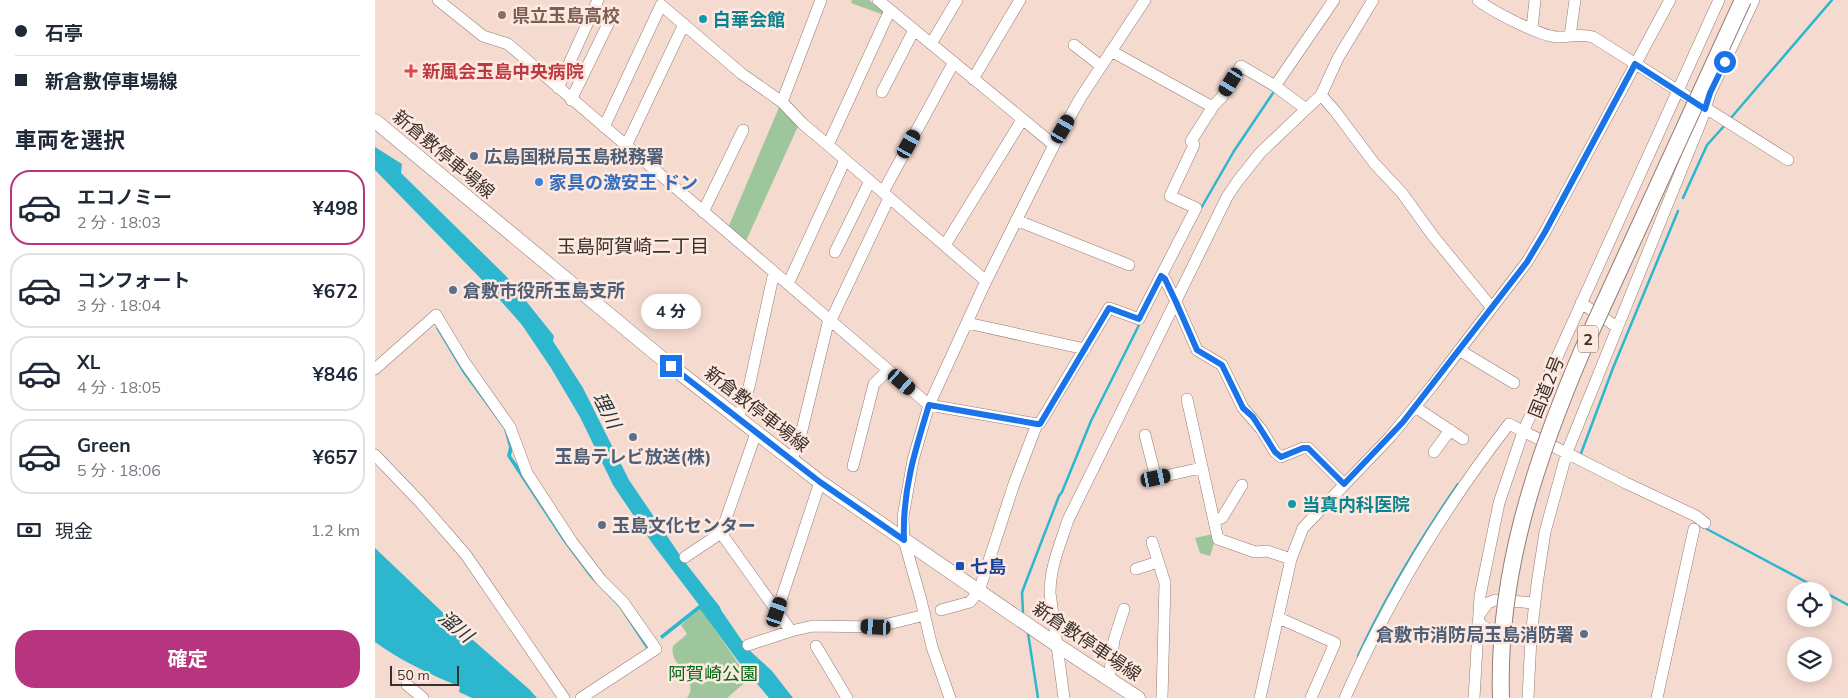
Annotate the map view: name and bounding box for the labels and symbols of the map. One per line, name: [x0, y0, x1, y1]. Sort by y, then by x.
place label: 県立玉島高校: [512, 4, 620, 27]
place label: 白華会館: [713, 8, 785, 31]
marker: 県立玉島高校: [496, 9, 508, 21]
marker: 白華会館: [697, 13, 709, 25]
route start: [1714, 51, 1736, 73]
place label: 新風会玉島中央病院: [422, 60, 584, 83]
marker: 新風会玉島中央病院: [404, 64, 418, 78]
car: [1216, 65, 1245, 99]
street label: 新倉敷停車場線: [388, 105, 500, 203]
car: [1049, 112, 1076, 146]
car: [895, 127, 922, 161]
place label: 広島国税局玉島税務署: [484, 145, 664, 168]
marker: 広島国税局玉島税務署: [468, 150, 480, 162]
place label: 家具の激安王 ドン: [549, 171, 698, 194]
marker: 家具の激安王 ドン: [533, 176, 545, 188]
district label: 玉島阿賀崎二丁目: [557, 234, 709, 258]
place label: 倉敷市役所玉島支所: [463, 279, 625, 302]
marker: 倉敷市役所玉島支所: [447, 284, 459, 296]
callout: 4 分: [641, 294, 701, 328]
road number: 2: [1578, 326, 1598, 352]
street label: 国道2号: [1523, 353, 1569, 421]
route end: [660, 355, 682, 377]
street label: 新倉敷停車場線: [700, 361, 814, 457]
car: [885, 366, 918, 398]
water label: 理川: [588, 388, 627, 434]
marker: 玉島テレビ放送(株): [627, 431, 639, 443]
place label: 玉島テレビ放送(株): [555, 445, 711, 468]
car: [1139, 468, 1172, 488]
place label: 当真内科医院: [1302, 493, 1410, 516]
marker: 当真内科医院: [1286, 498, 1298, 510]
place label: 玉島文化センター: [612, 514, 756, 537]
marker: 玉島文化センター: [596, 519, 608, 531]
place label: 七島: [970, 555, 1006, 578]
marker: 七島: [954, 560, 966, 572]
car: [765, 595, 788, 629]
street label: 新倉敷停車場線: [1028, 596, 1146, 686]
water label: 溜川: [434, 605, 480, 649]
car: [860, 619, 891, 635]
place label: 倉敷市消防局玉島消防署: [1376, 623, 1574, 646]
marker: 倉敷市消防局玉島消防署: [1578, 628, 1590, 640]
park label: 阿賀崎公園: [668, 662, 758, 685]
scale bar: [390, 663, 459, 686]

